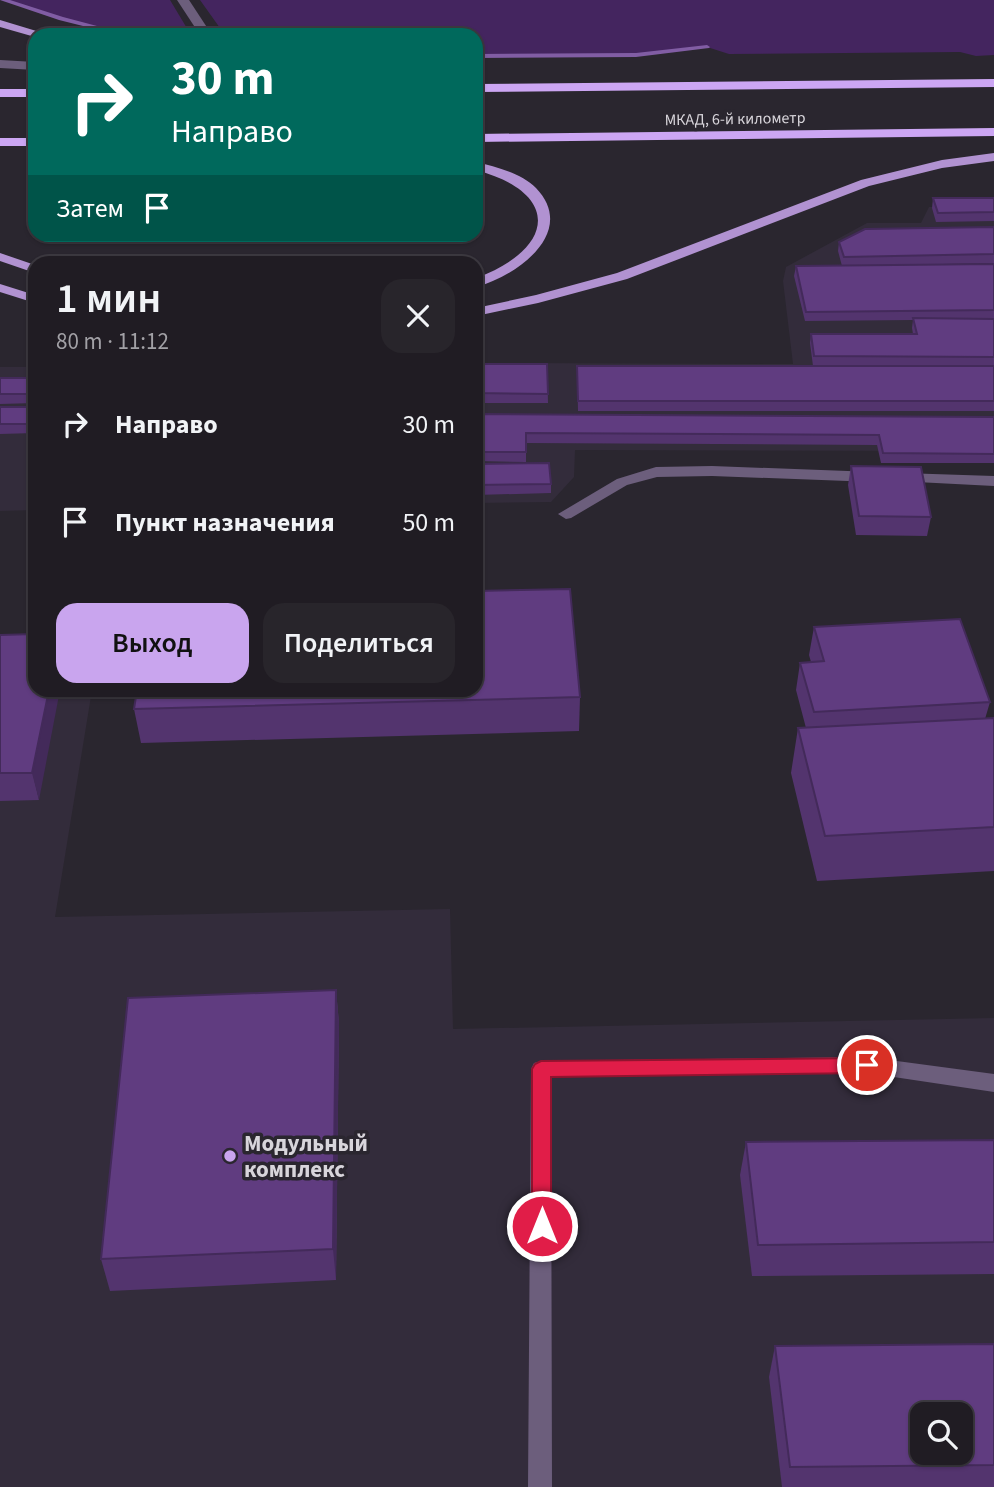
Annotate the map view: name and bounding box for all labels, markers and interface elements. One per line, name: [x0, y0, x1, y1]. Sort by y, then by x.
text: 30 m: [171, 44, 275, 114]
icon: right: [56, 56, 147, 147]
street label: МКАД, 6-й километр: [664, 107, 806, 131]
text: Направо: [171, 109, 293, 155]
icon: arrive: [138, 189, 176, 227]
text: Затем: [56, 190, 124, 227]
text: 1 мин: [56, 269, 161, 329]
button: close: [381, 279, 455, 353]
text: 80 m · 11:12: [56, 325, 169, 358]
icon: right: [56, 405, 94, 443]
text: Направо: [115, 406, 218, 443]
text: 30 m: [402, 406, 455, 443]
icon: arrive: [56, 503, 94, 541]
text: Пункт назначения: [115, 504, 335, 541]
text: 50 m: [402, 504, 455, 541]
button: Выход: [56, 603, 249, 683]
button: Поделиться: [263, 603, 455, 683]
pin: [837, 1035, 897, 1095]
icon: arrive: [848, 1046, 886, 1084]
place label: Модульный комплекс: [244, 1127, 368, 1186]
marker: Модульный комплекс: [222, 1148, 238, 1164]
position arrow: [505, 1189, 579, 1263]
map controls: [910, 1402, 973, 1465]
button: search: [910, 1402, 973, 1465]

